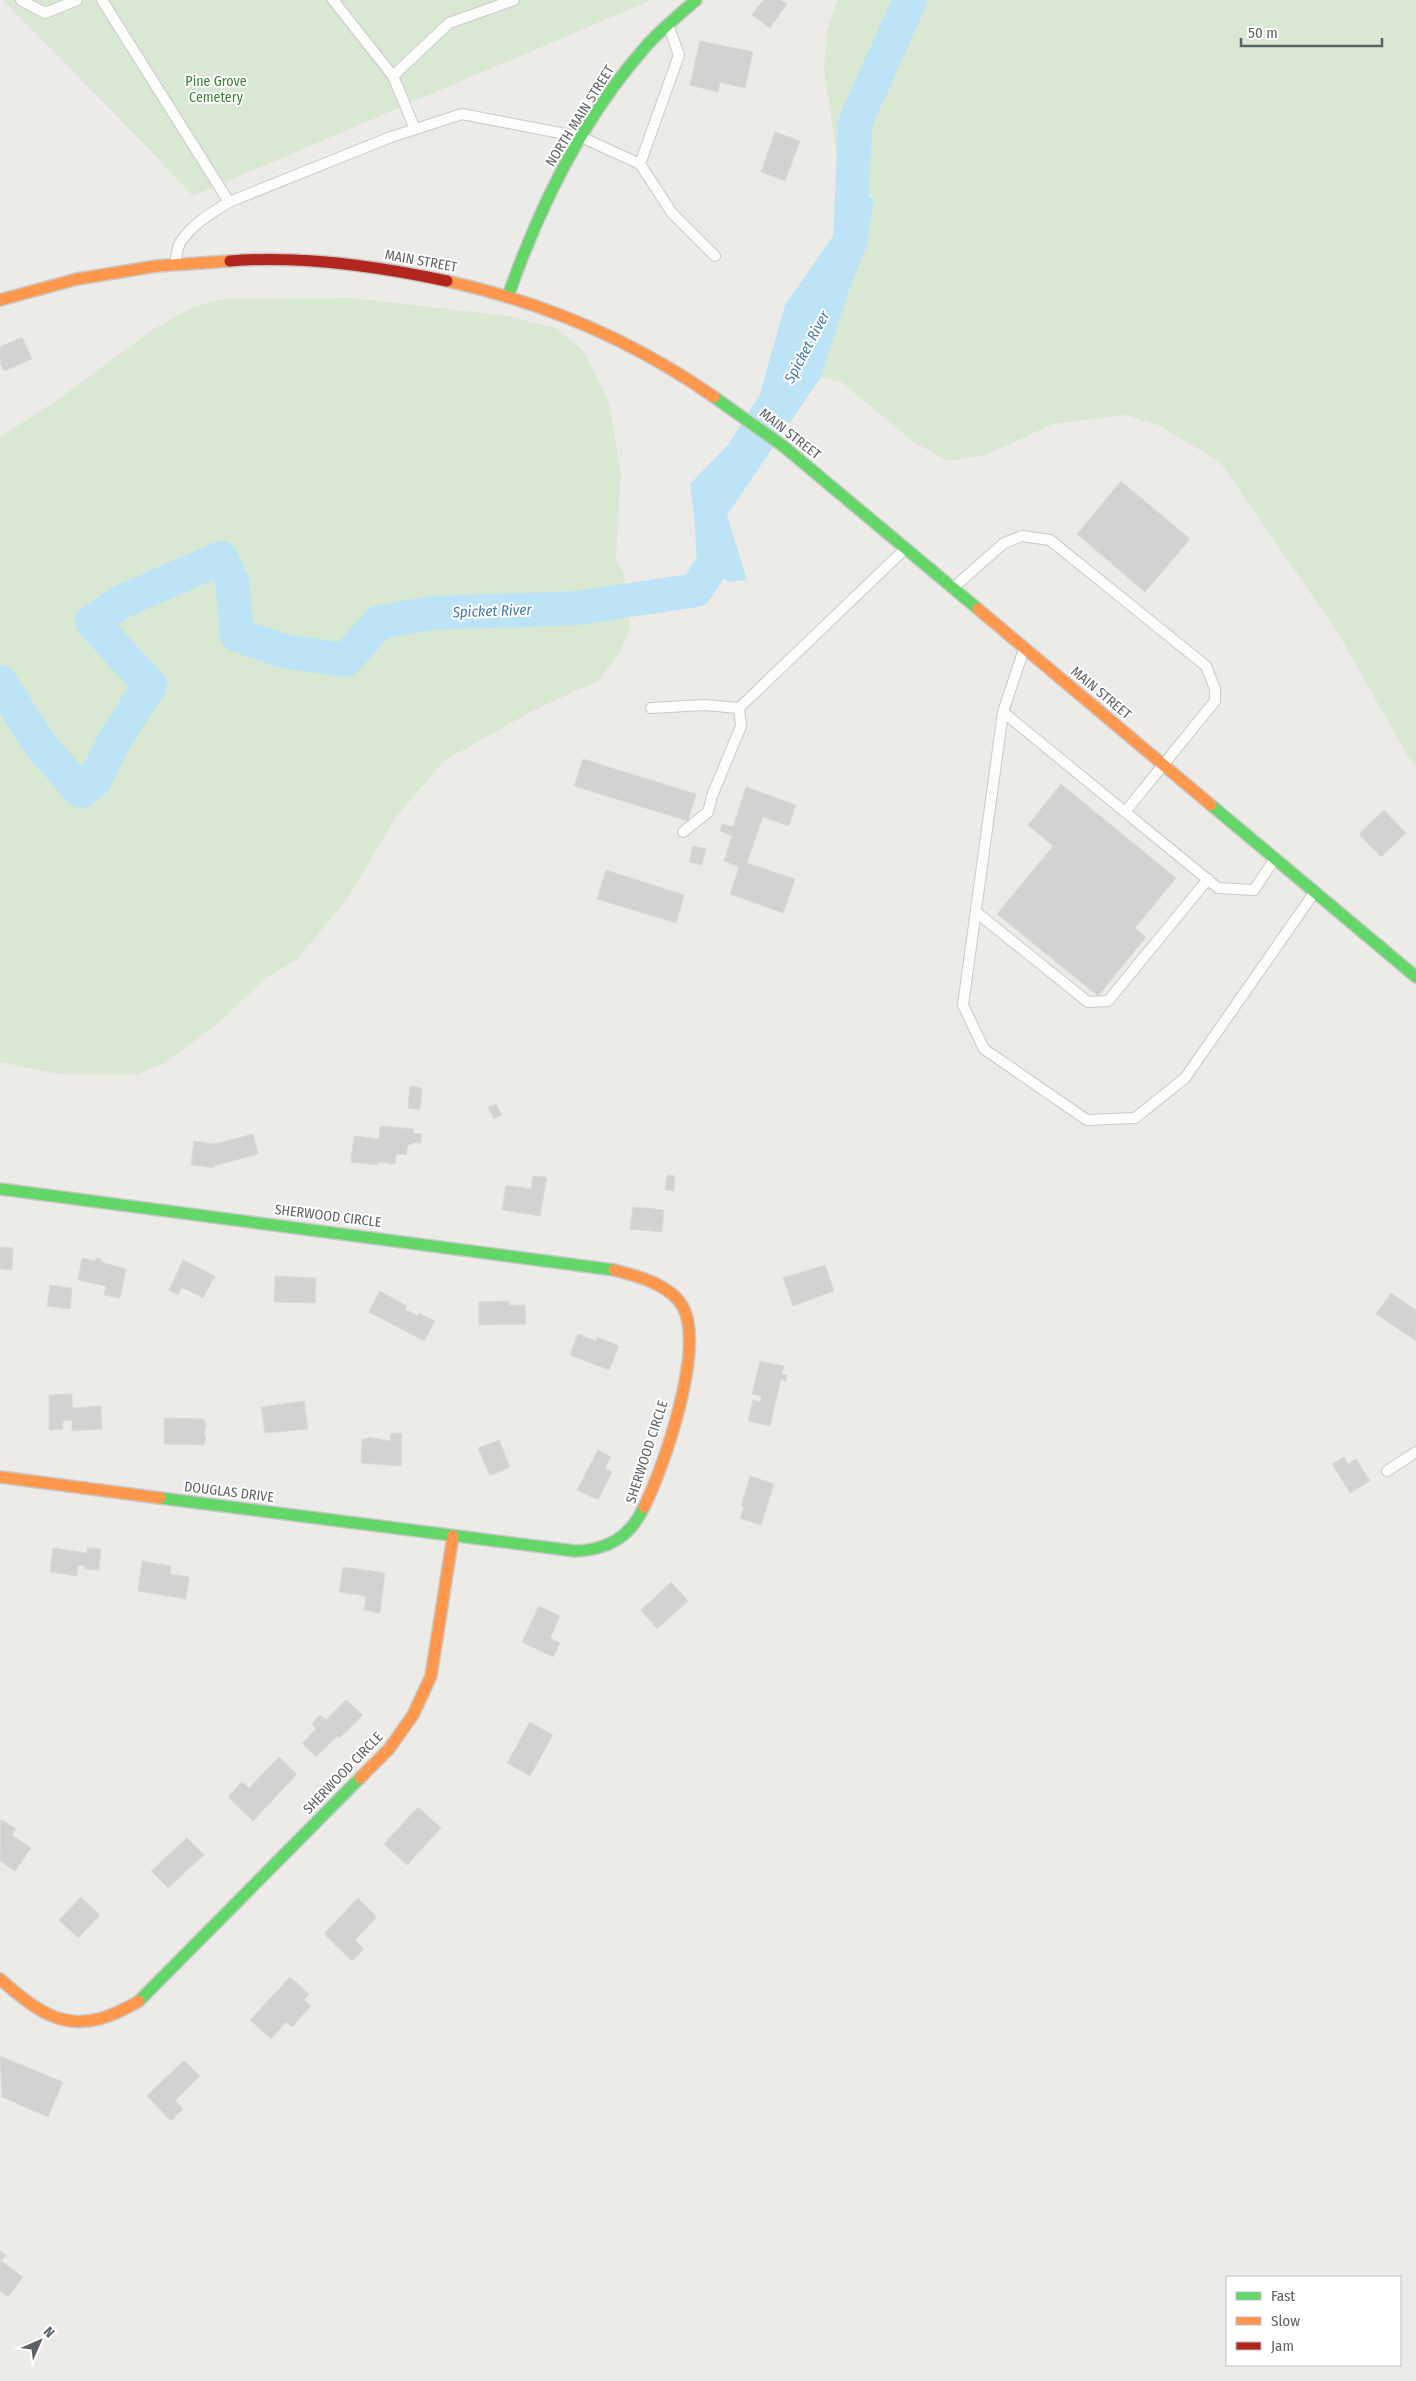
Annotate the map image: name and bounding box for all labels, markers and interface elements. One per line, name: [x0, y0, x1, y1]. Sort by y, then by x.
scale bar: [1241, 15, 1382, 47]
text: 50 m: [1248, 24, 1278, 42]
street label: NORTH MAIN STREET: [542, 62, 618, 170]
park label: Pine Grove Cemetery: [185, 73, 247, 106]
street label: MAIN STREET: [384, 246, 459, 276]
water label: Spicket River: [780, 307, 834, 387]
street label: MAIN STREET: [756, 405, 824, 464]
water label: Spicket River: [451, 601, 533, 621]
street label: MAIN STREET: [1068, 663, 1135, 723]
street label: SHERWOOD CIRCLE: [274, 1201, 383, 1231]
street label: SHERWOOD CIRCLE: [622, 1398, 672, 1506]
street label: DOUGLAS DRIVE: [183, 1478, 275, 1506]
street label: SHERWOOD CIRCLE: [300, 1728, 387, 1817]
legend: [1226, 2276, 1401, 2366]
text: Fast: [1271, 2287, 1295, 2305]
text: Slow: [1271, 2312, 1300, 2330]
north arrow: [15, 2316, 65, 2366]
text: N: [40, 2323, 58, 2341]
text: Jam: [1271, 2337, 1294, 2355]

